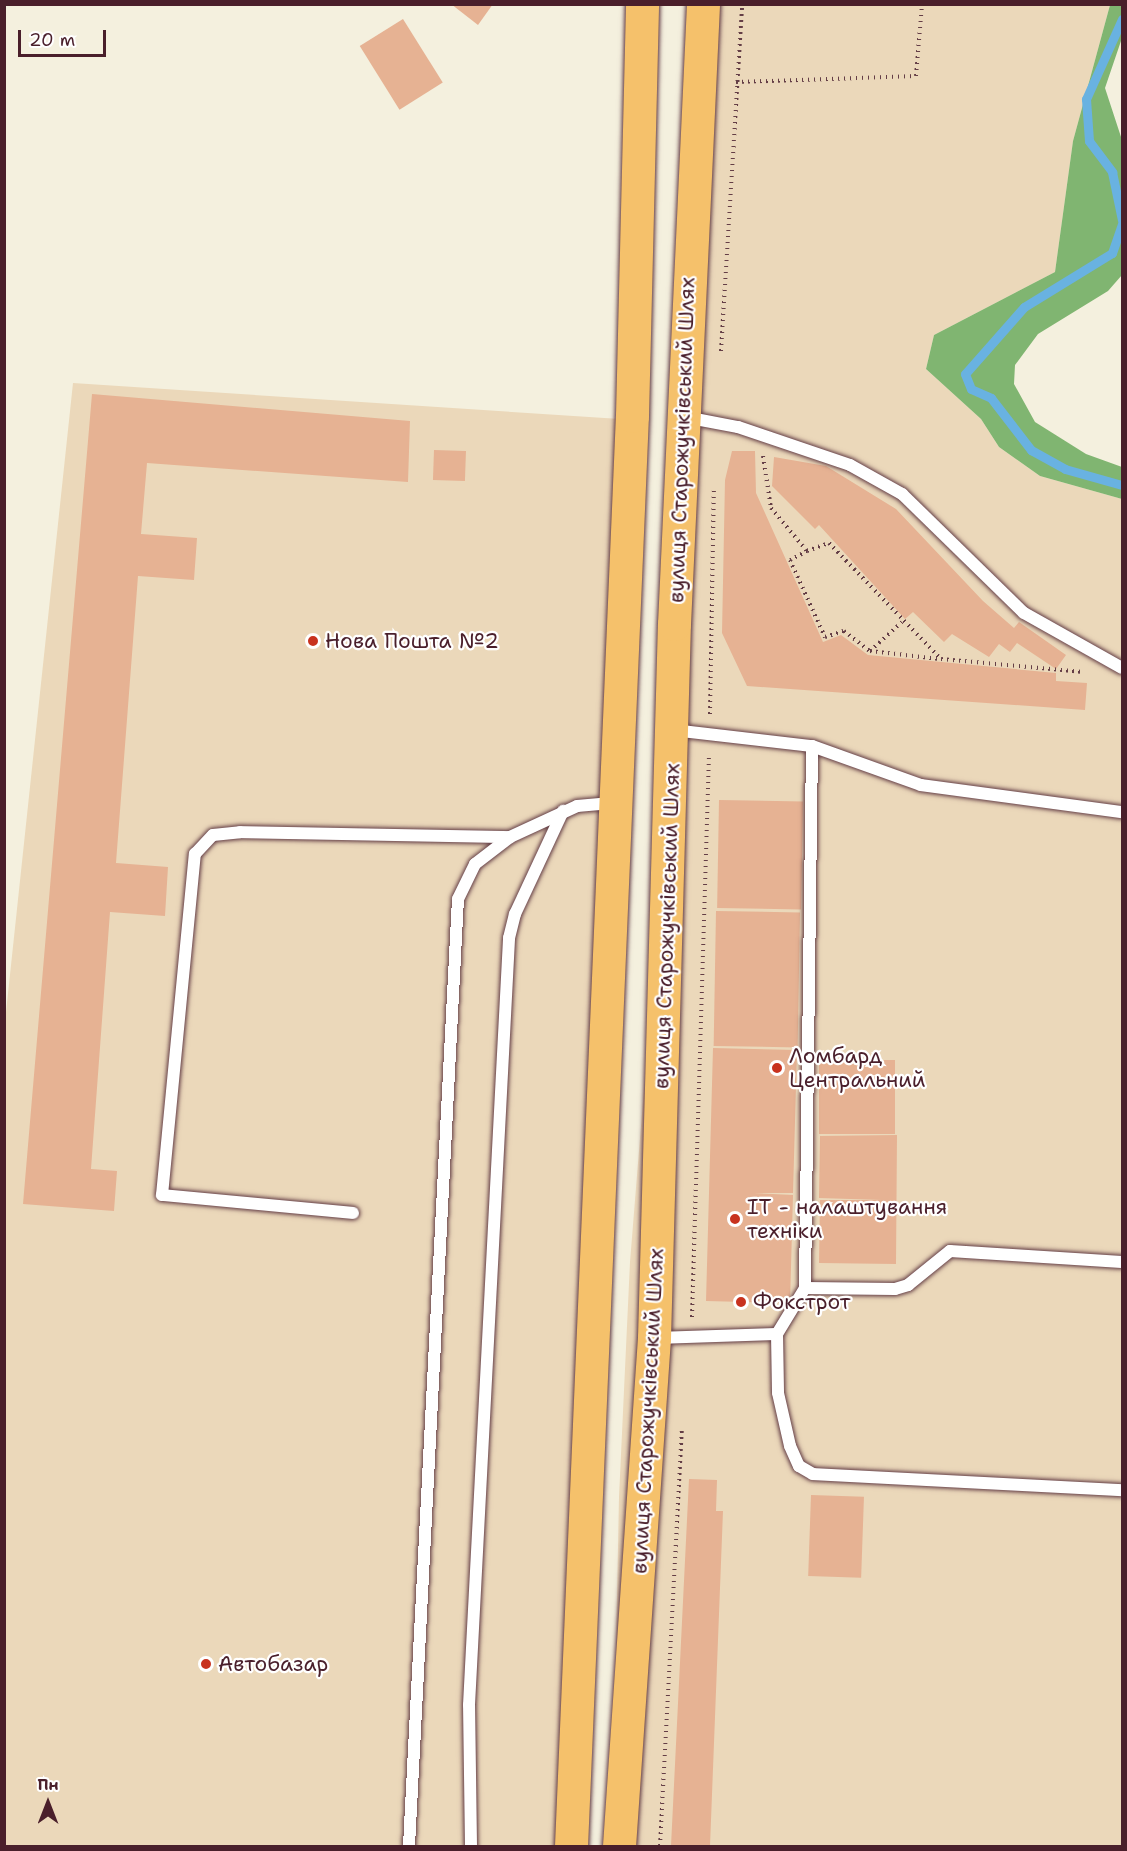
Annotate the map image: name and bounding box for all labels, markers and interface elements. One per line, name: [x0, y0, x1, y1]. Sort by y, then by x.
scale bar: [21, 18, 110, 56]
text: 20 m: [29, 28, 75, 52]
street label: вулиця Старожучківський Шлях: [664, 277, 700, 603]
place label: Нова Пошта №2: [325, 628, 499, 654]
marker: Нова Пошта №2: [306, 634, 320, 648]
street label: вулиця Старожучківський Шлях: [649, 763, 685, 1089]
place label: Ломбард Центральний: [789, 1043, 926, 1093]
marker: Ломбард Центральний: [770, 1061, 784, 1075]
place label: ІТ - налаштування техніки: [747, 1194, 947, 1244]
marker: ІТ - налаштування техніки: [728, 1212, 742, 1226]
street label: вулиця Старожучківський Шлях: [627, 1248, 669, 1574]
place label: Фокстрот: [753, 1289, 850, 1315]
marker: Фокстрот: [734, 1295, 748, 1309]
place label: Автобазар: [218, 1651, 328, 1677]
marker: Автобазар: [199, 1657, 213, 1671]
north arrow: [18, 1773, 78, 1833]
text: Пн: [37, 1774, 59, 1795]

